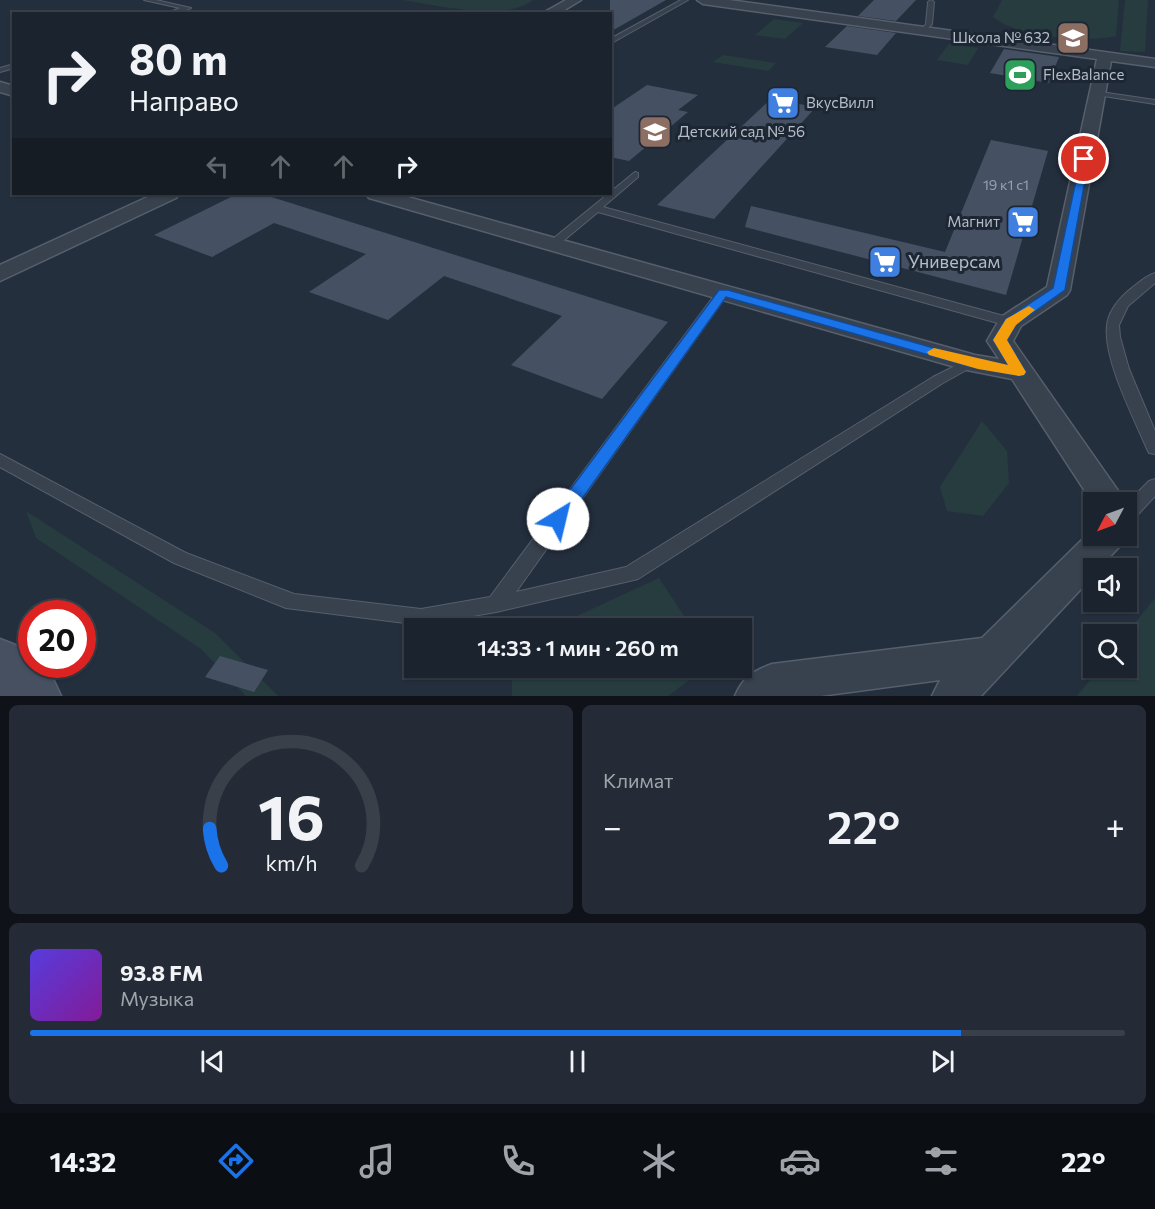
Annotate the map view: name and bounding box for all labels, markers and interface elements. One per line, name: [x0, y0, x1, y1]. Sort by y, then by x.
school or university icon: Школа № 632: [1055, 20, 1091, 56]
place label: Школа № 632: [952, 28, 1050, 46]
text: 80 m: [129, 32, 228, 84]
icon: right: [30, 36, 108, 114]
sports icon: FlexBalance: [1002, 57, 1038, 93]
place label: FlexBalance: [1043, 65, 1124, 83]
text: Направо: [129, 84, 239, 117]
supermarket icon: ВкусВилл: [765, 85, 801, 121]
place label: ВкусВилл: [806, 93, 874, 111]
school or university icon: Детский сад № 56: [637, 114, 673, 150]
place label: Детский сад № 56: [678, 122, 805, 140]
pin: [1058, 133, 1109, 184]
icon: arrive: [1067, 142, 1100, 175]
icon: left: [201, 150, 234, 183]
icon: ahead: [264, 150, 297, 183]
icon: ahead: [327, 150, 360, 183]
icon: right: [390, 150, 423, 183]
house number: 19 к1 с1: [983, 176, 1029, 193]
supermarket icon: Магнит: [1005, 204, 1041, 240]
place label: Магнит: [947, 212, 1000, 230]
supermarket icon: Универсам: [867, 244, 903, 280]
place label: Универсам: [908, 250, 1000, 272]
position arrow: [526, 487, 590, 551]
north arrow: [1083, 492, 1137, 546]
map controls: [1083, 492, 1137, 678]
button: sound: [1083, 558, 1137, 612]
speed limit sign: 20: [18, 600, 96, 678]
button: search: [1083, 624, 1137, 678]
text: 14:33 · 1 мин · 260 m: [477, 634, 679, 661]
text: Климат: [603, 768, 673, 792]
text: 16: [258, 777, 324, 853]
text: 22°: [827, 798, 900, 853]
text: −: [603, 805, 622, 846]
text: +: [1106, 805, 1125, 846]
text: km/h: [265, 850, 317, 876]
text: 93.8 FM: [120, 959, 203, 986]
text: Музыка: [120, 986, 194, 1010]
icon: previous: [196, 1045, 229, 1078]
icon: pause: [561, 1045, 594, 1078]
icon: next: [926, 1045, 959, 1078]
icon: directions: [215, 1140, 257, 1182]
icon: music: [356, 1140, 398, 1182]
icon: phone: [497, 1140, 539, 1182]
icon: climate: [638, 1140, 680, 1182]
icon: car: [779, 1140, 821, 1182]
icon: filters: [920, 1140, 962, 1182]
text: 14:32: [49, 1145, 116, 1178]
text: 22°: [1061, 1145, 1105, 1178]

